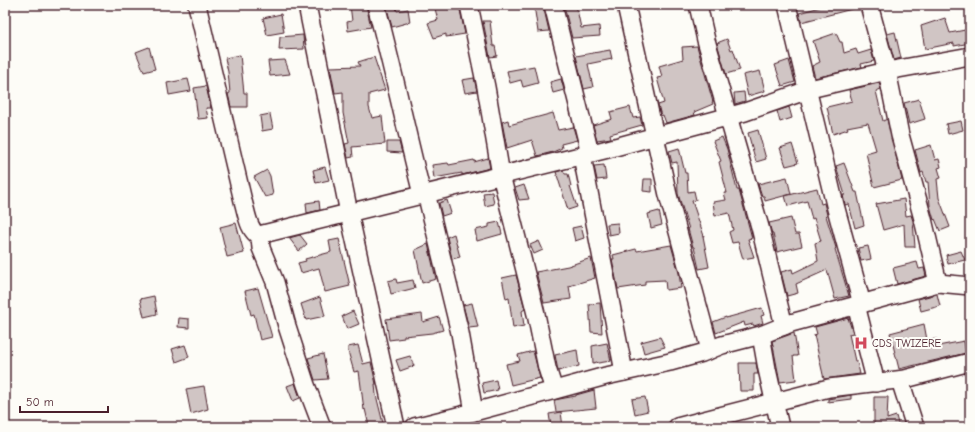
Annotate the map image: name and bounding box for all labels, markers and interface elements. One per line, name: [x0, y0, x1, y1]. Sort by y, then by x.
hospital icon: CDS TWIZERE: [853, 335, 869, 351]
place label: CDS TWIZERE: [872, 337, 942, 350]
scale bar: [20, 388, 108, 414]
text: 50 m: [26, 395, 54, 409]

